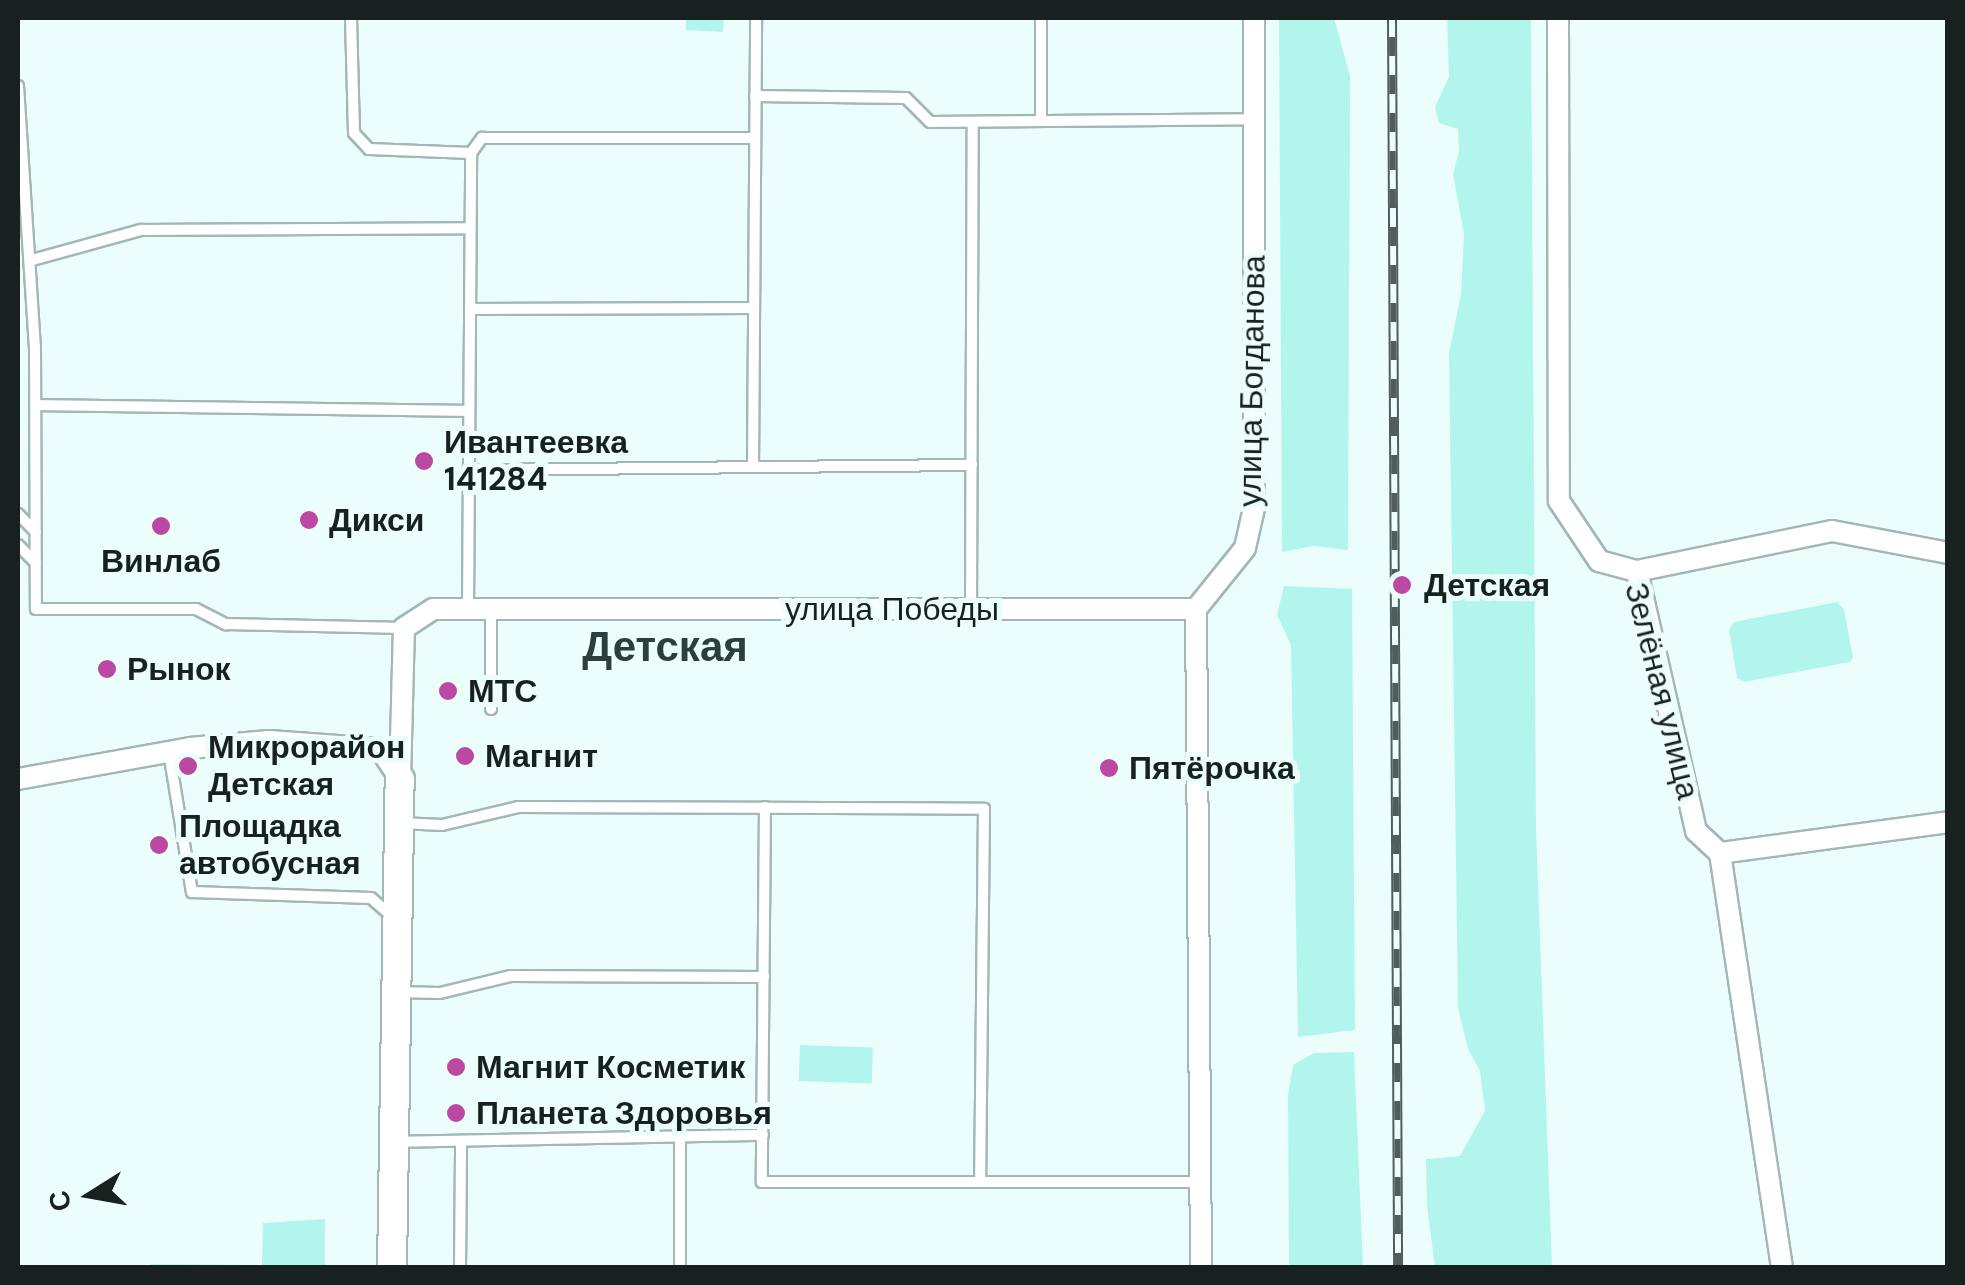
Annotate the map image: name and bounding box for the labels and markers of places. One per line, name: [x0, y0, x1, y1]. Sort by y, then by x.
place label: Ивантеевка 141284: [444, 424, 628, 499]
marker: Ивантеевка 141284: [413, 450, 435, 472]
place label: Дикси: [329, 501, 425, 539]
marker: Дикси: [298, 509, 320, 531]
marker: Винлаб: [150, 515, 172, 537]
place label: Винлаб: [101, 542, 221, 580]
place label: Детская: [1424, 566, 1550, 604]
marker: Детская: [1389, 572, 1415, 598]
place label: Рынок: [127, 650, 231, 688]
marker: Рынок: [96, 658, 118, 680]
place label: МТС: [468, 672, 537, 710]
marker: МТС: [437, 680, 459, 702]
place label: Микрорайон Детская: [208, 729, 405, 804]
place label: Магнит: [485, 737, 598, 775]
marker: Магнит: [454, 745, 476, 767]
place label: Пятёрочка: [1129, 749, 1295, 787]
marker: Микрорайон Детская: [177, 755, 199, 777]
marker: Пятёрочка: [1098, 757, 1120, 779]
place label: Площадка автобусная: [179, 808, 361, 883]
marker: Площадка автобусная: [148, 834, 170, 856]
place label: Магнит Косметик: [476, 1048, 745, 1086]
marker: Магнит Косметик: [445, 1056, 467, 1078]
place label: Планета Здоровья: [476, 1094, 772, 1132]
marker: Планета Здоровья: [445, 1102, 467, 1124]

